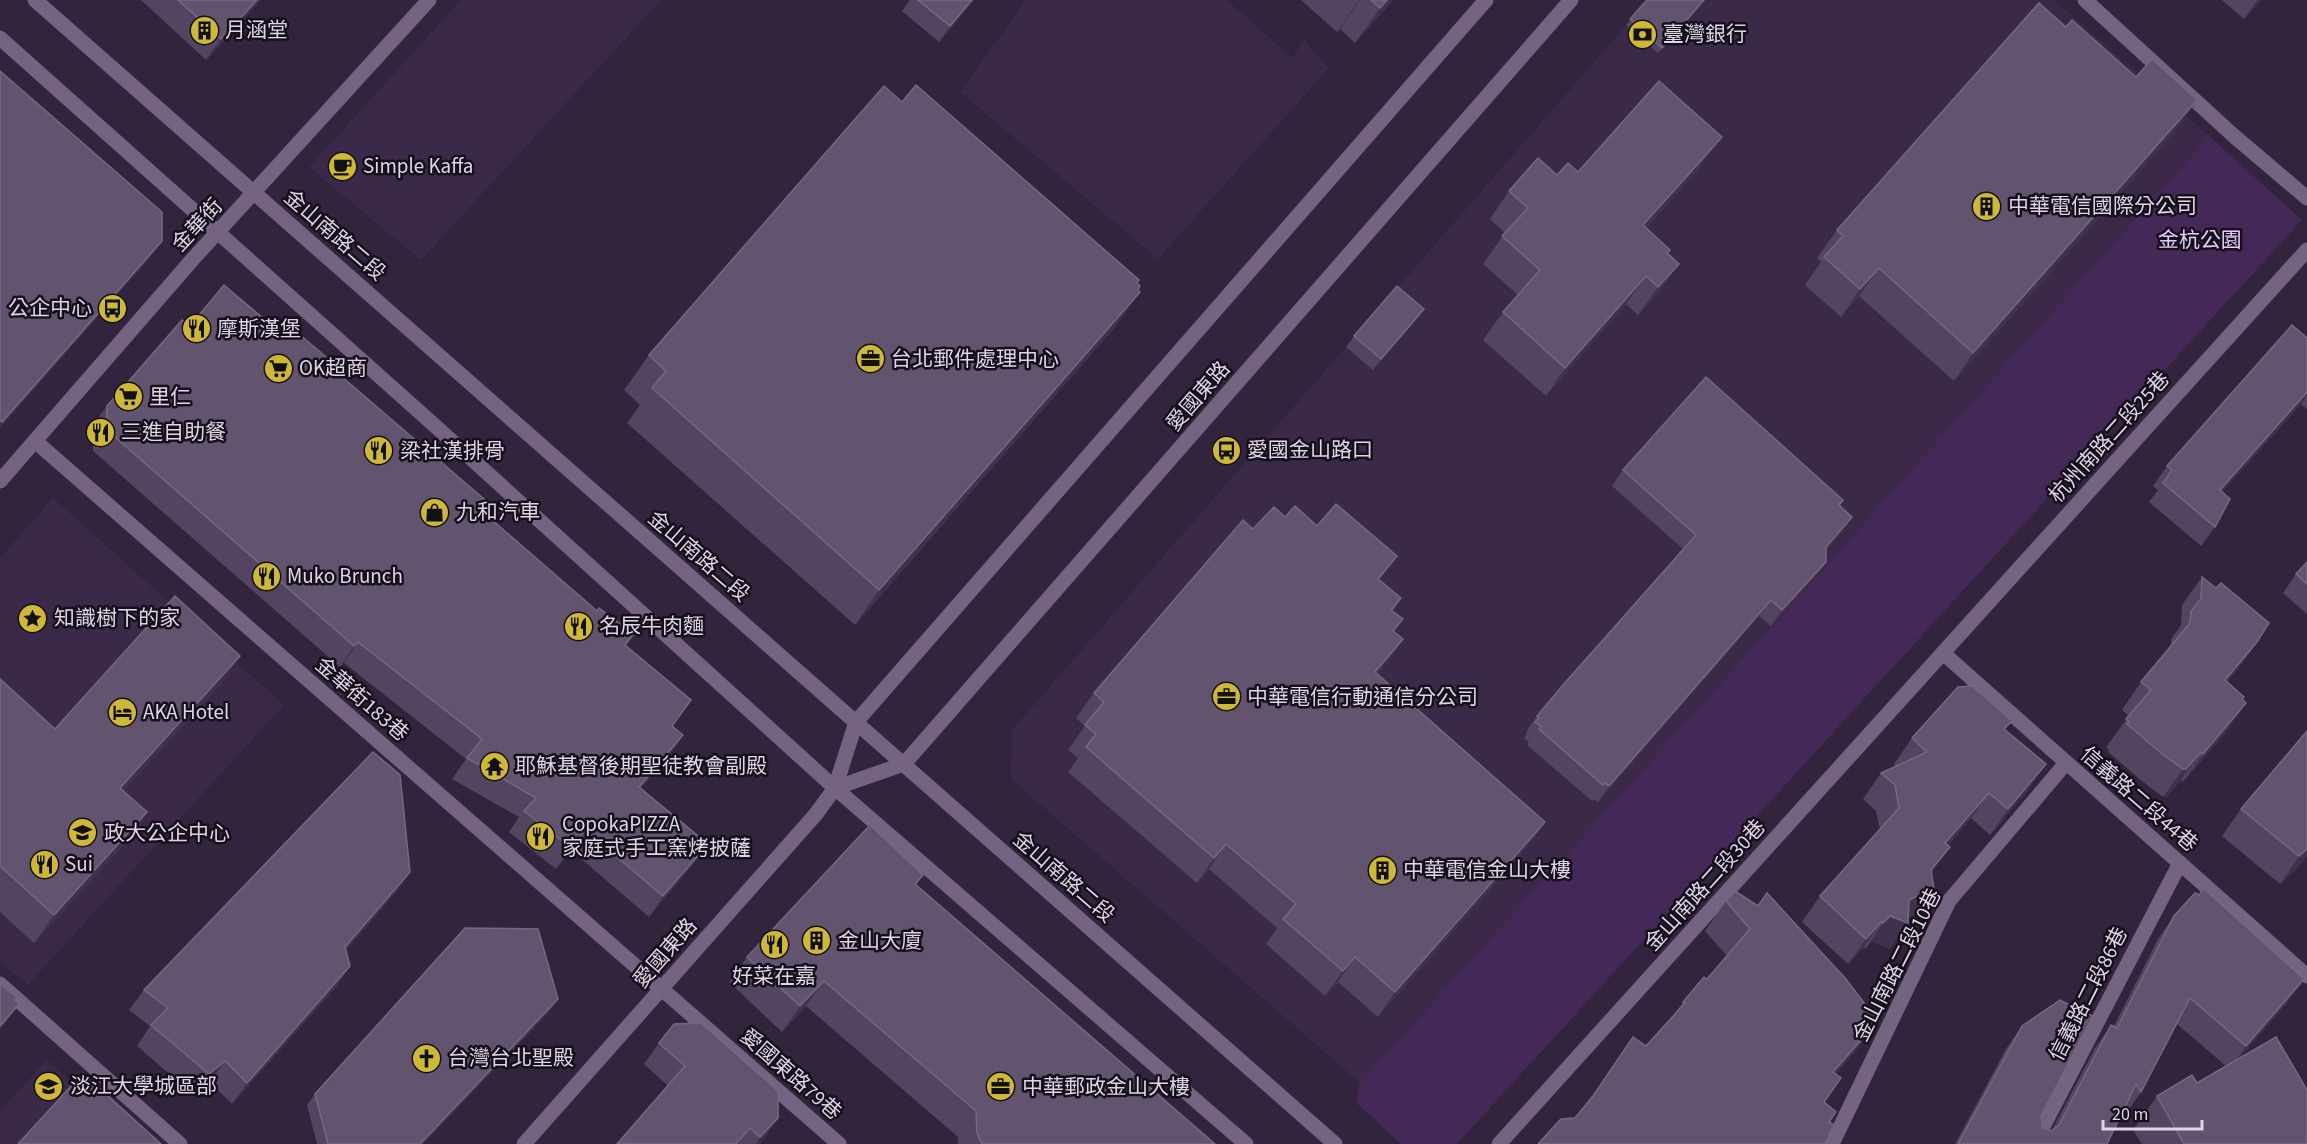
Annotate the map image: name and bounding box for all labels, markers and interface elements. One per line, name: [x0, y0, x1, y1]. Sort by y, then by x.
building icon: 月涵堂: [188, 14, 220, 46]
place label: 月涵堂: [225, 15, 288, 45]
bank icon: 臺灣銀行: [1626, 18, 1658, 50]
place label: 臺灣銀行: [1663, 19, 1747, 49]
cafe icon: Simple Kaffa: [326, 150, 358, 182]
place label: Simple Kaffa: [363, 151, 473, 181]
street label: 金山南路二段: [278, 182, 392, 288]
building icon: 中華電信國際分公司: [1971, 190, 2003, 222]
place label: 中華電信國際分公司: [2008, 191, 2197, 221]
street label: 金華街: [165, 192, 229, 258]
park label: 金杭公園: [2158, 225, 2242, 255]
bus stop icon: 公企中心: [97, 292, 129, 324]
place label: 公企中心: [8, 293, 92, 323]
restaurant icon: 摩斯漢堡: [180, 313, 212, 345]
place label: 摩斯漢堡: [217, 314, 301, 344]
office icon: 台北郵件處理中心: [854, 343, 886, 375]
place label: 台北郵件處理中心: [891, 344, 1059, 374]
supermarket icon: OK超商: [262, 352, 294, 384]
place label: OK超商: [299, 353, 367, 383]
street label: 愛國東路: [1159, 354, 1237, 438]
street label: 杭州南路二段25巷: [2042, 365, 2176, 509]
supermarket icon: 里仁: [112, 381, 144, 413]
place label: 里仁: [149, 382, 191, 412]
restaurant icon: 三進自助餐: [84, 416, 116, 448]
place label: 三進自助餐: [121, 417, 226, 447]
bus stop icon: 愛國金山路口: [1210, 434, 1242, 466]
restaurant icon: 梁社漢排骨: [363, 435, 395, 467]
place label: 愛國金山路口: [1247, 435, 1373, 465]
place label: 梁社漢排骨: [400, 436, 505, 466]
shop icon: 九和汽車: [419, 496, 451, 528]
place label: 九和汽車: [456, 497, 540, 527]
street label: 金山南路二段: [642, 503, 756, 609]
restaurant icon: Muko Brunch: [250, 560, 282, 592]
place label: Muko Brunch: [287, 561, 403, 591]
place icon: 知識樹下的家: [17, 602, 49, 634]
place label: 知識樹下的家: [54, 603, 180, 633]
restaurant icon: 名辰牛肉麵: [562, 610, 594, 642]
place label: 名辰牛肉麵: [599, 611, 704, 641]
street label: 金華街183巷: [309, 650, 415, 748]
office icon: 中華電信行動通信分公司: [1210, 681, 1242, 713]
place label: 中華電信行動通信分公司: [1247, 682, 1478, 712]
hotel icon: AKA Hotel: [106, 696, 138, 728]
place label: AKA Hotel: [143, 697, 229, 727]
street label: 信義路二段44巷: [2074, 740, 2204, 858]
temple icon: 耶穌基督後期聖徒教會副殿: [478, 750, 510, 782]
place label: 耶穌基督後期聖徒教會副殿: [515, 751, 767, 781]
place label: CopokaPIZZA 家庭式手工窯烤披薩: [562, 809, 751, 863]
street label: 金山南路二段30巷: [1638, 813, 1772, 957]
school or university icon: 政大公企中心: [67, 817, 99, 849]
place label: 政大公企中心: [104, 818, 230, 848]
restaurant icon: CopokaPIZZA 家庭式手工窯烤披薩: [525, 820, 557, 852]
street label: 金山南路二段: [1007, 824, 1121, 930]
restaurant icon: Sui: [28, 848, 60, 880]
place label: Sui: [65, 849, 93, 879]
building icon: 中華電信金山大樓: [1366, 854, 1398, 886]
place label: 中華電信金山大樓: [1403, 855, 1571, 885]
street label: 金山南路二段10巷: [1846, 883, 1948, 1047]
street label: 愛國東路: [626, 911, 704, 995]
street label: 信義路二段86巷: [2041, 922, 2135, 1066]
building icon: 金山大廈: [801, 925, 833, 957]
place label: 金山大廈: [838, 926, 922, 956]
restaurant icon: 好菜在嘉: [758, 929, 790, 961]
place label: 好菜在嘉: [732, 961, 816, 991]
street label: 愛國東路79巷: [734, 1021, 848, 1127]
church icon: 台灣台北聖殿: [411, 1042, 443, 1074]
place label: 台灣台北聖殿: [448, 1043, 574, 1073]
school or university icon: 淡江大學城區部: [33, 1070, 65, 1102]
place label: 淡江大學城區部: [70, 1071, 217, 1101]
office icon: 中華郵政金山大樓: [985, 1071, 1017, 1103]
place label: 中華郵政金山大樓: [1022, 1072, 1190, 1102]
scale bar: [2103, 1093, 2202, 1131]
text: 20 m: [2112, 1102, 2148, 1127]

